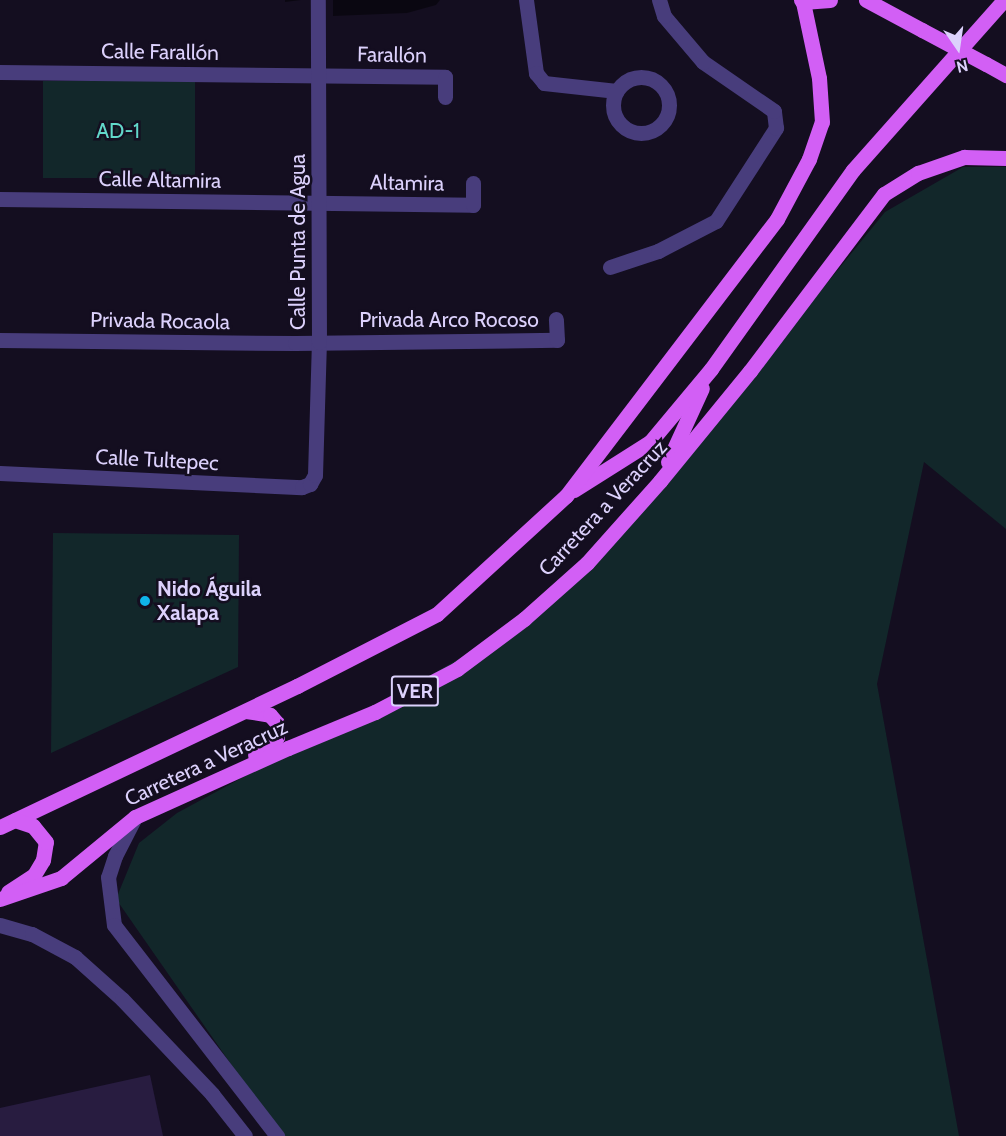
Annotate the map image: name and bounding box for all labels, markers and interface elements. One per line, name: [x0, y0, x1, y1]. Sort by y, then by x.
north arrow: [928, 18, 988, 78]
street label: Calle Farallón: [101, 38, 219, 66]
street label: Farallón: [357, 42, 427, 68]
text: N: [955, 55, 970, 77]
park label: AD-1: [96, 118, 140, 144]
street label: Calle Punta de Agua: [285, 154, 311, 330]
street label: Calle Altamira: [99, 166, 221, 194]
street label: Altamira: [370, 170, 444, 196]
street label: Privada Rocaola: [90, 307, 230, 335]
street label: Privada Arco Rocoso: [359, 307, 539, 333]
street label: Carretera a Veracruz: [534, 435, 672, 581]
street label: Calle Tultepec: [95, 444, 219, 476]
place label: Nido Águila Xalapa: [157, 576, 261, 626]
marker: Nido Águila Xalapa: [138, 594, 152, 608]
road number: VER: [390, 674, 440, 708]
street label: Carretera a Veracruz: [121, 714, 291, 812]

